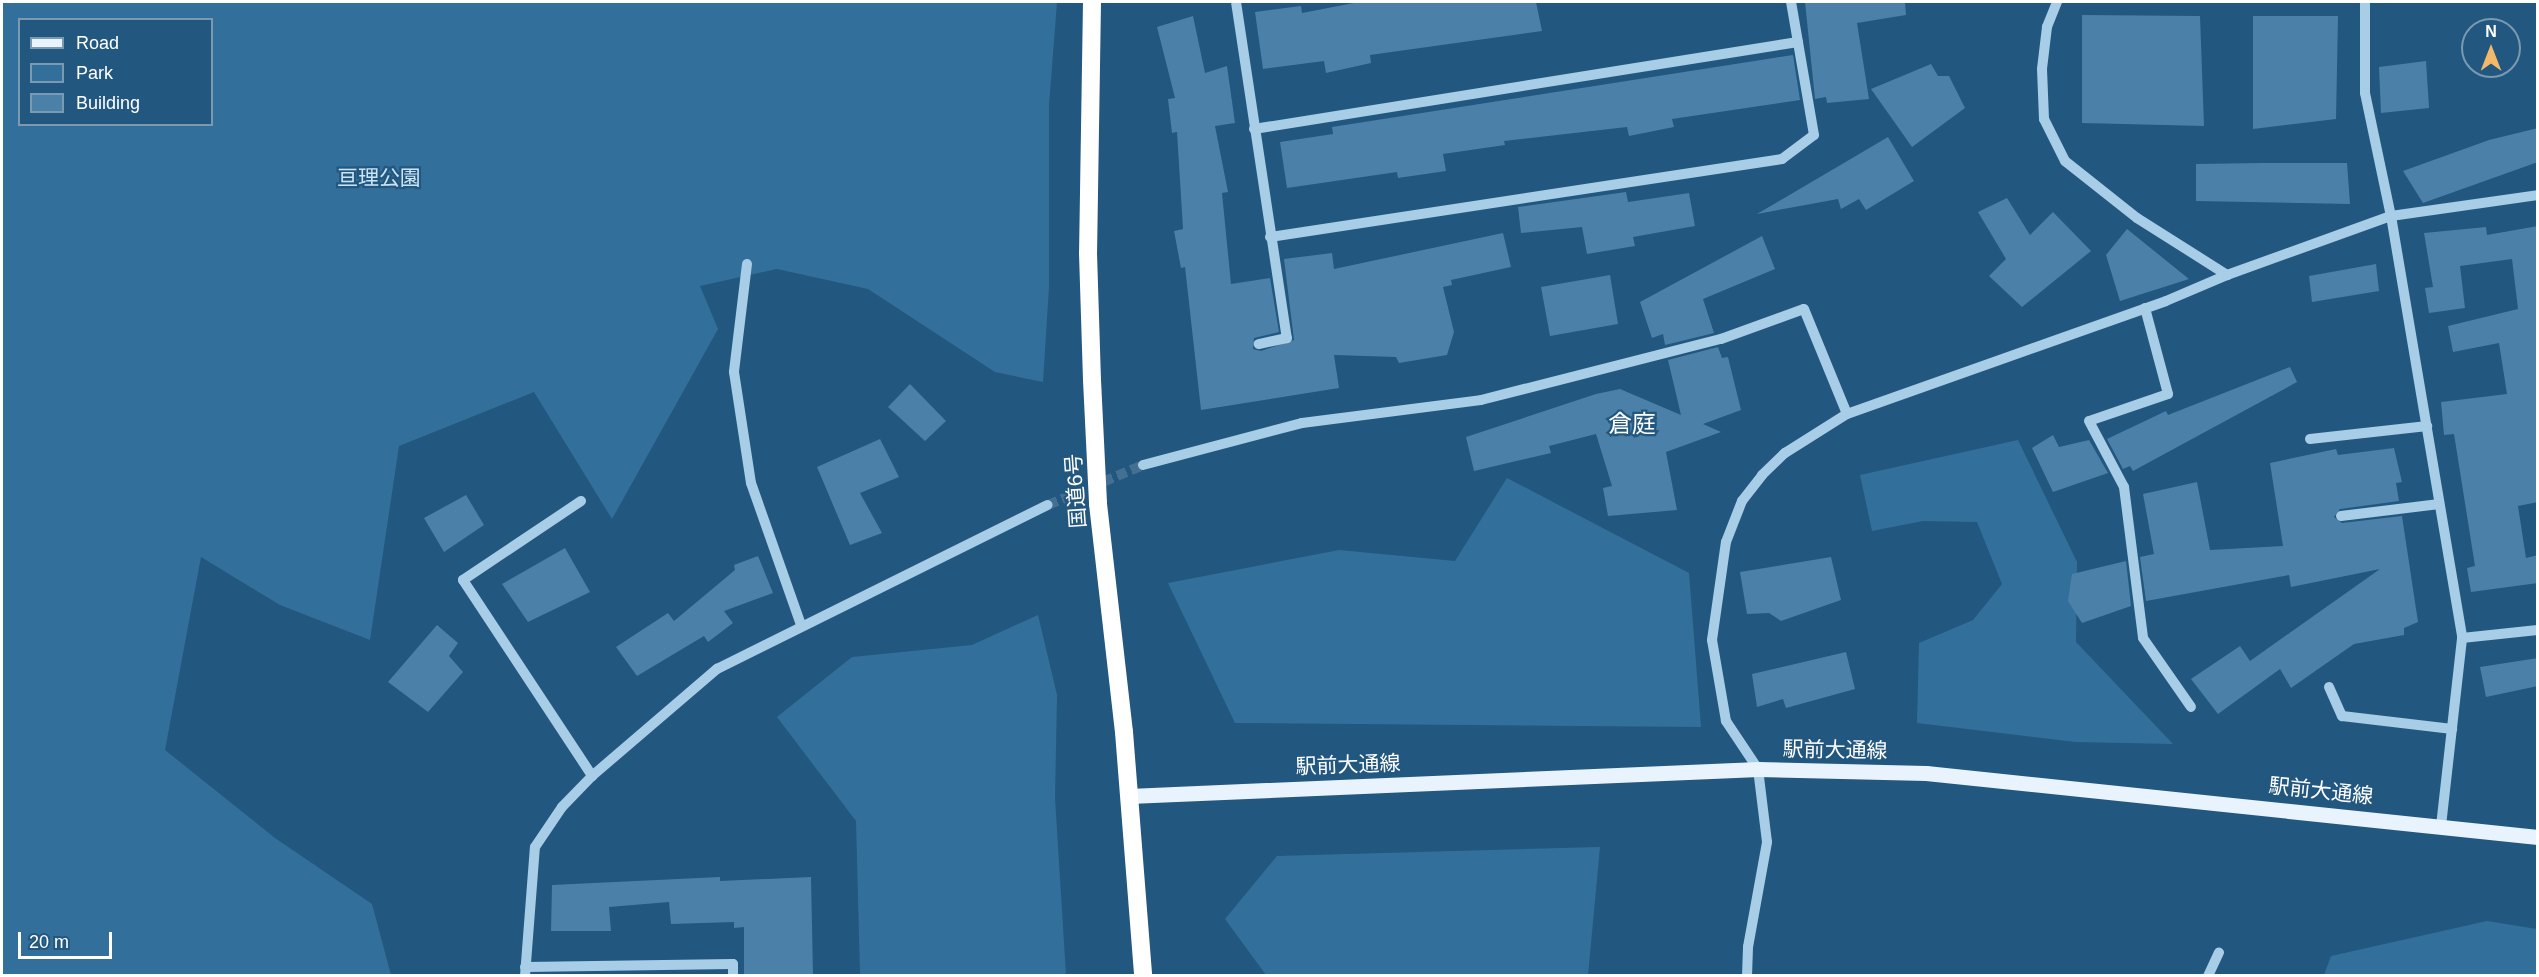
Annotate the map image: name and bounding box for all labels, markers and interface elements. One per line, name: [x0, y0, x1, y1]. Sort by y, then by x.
legend: [18, 18, 213, 126]
north arrow: [2461, 18, 2521, 78]
text: N: [2485, 23, 2497, 40]
text: Road: [76, 33, 119, 53]
text: Park: [76, 63, 113, 83]
text: Building: [76, 93, 140, 113]
park label: 亘理公園: [337, 165, 421, 191]
district label: 倉庭: [1608, 410, 1656, 438]
street label: 国道6号: [1061, 453, 1091, 529]
street label: 駅前大通線: [1782, 736, 1888, 764]
street label: 駅前大通線: [1295, 751, 1401, 779]
street label: 駅前大通線: [2267, 773, 2375, 809]
scale bar: [21, 920, 116, 958]
text: 20 m: [29, 932, 69, 952]

